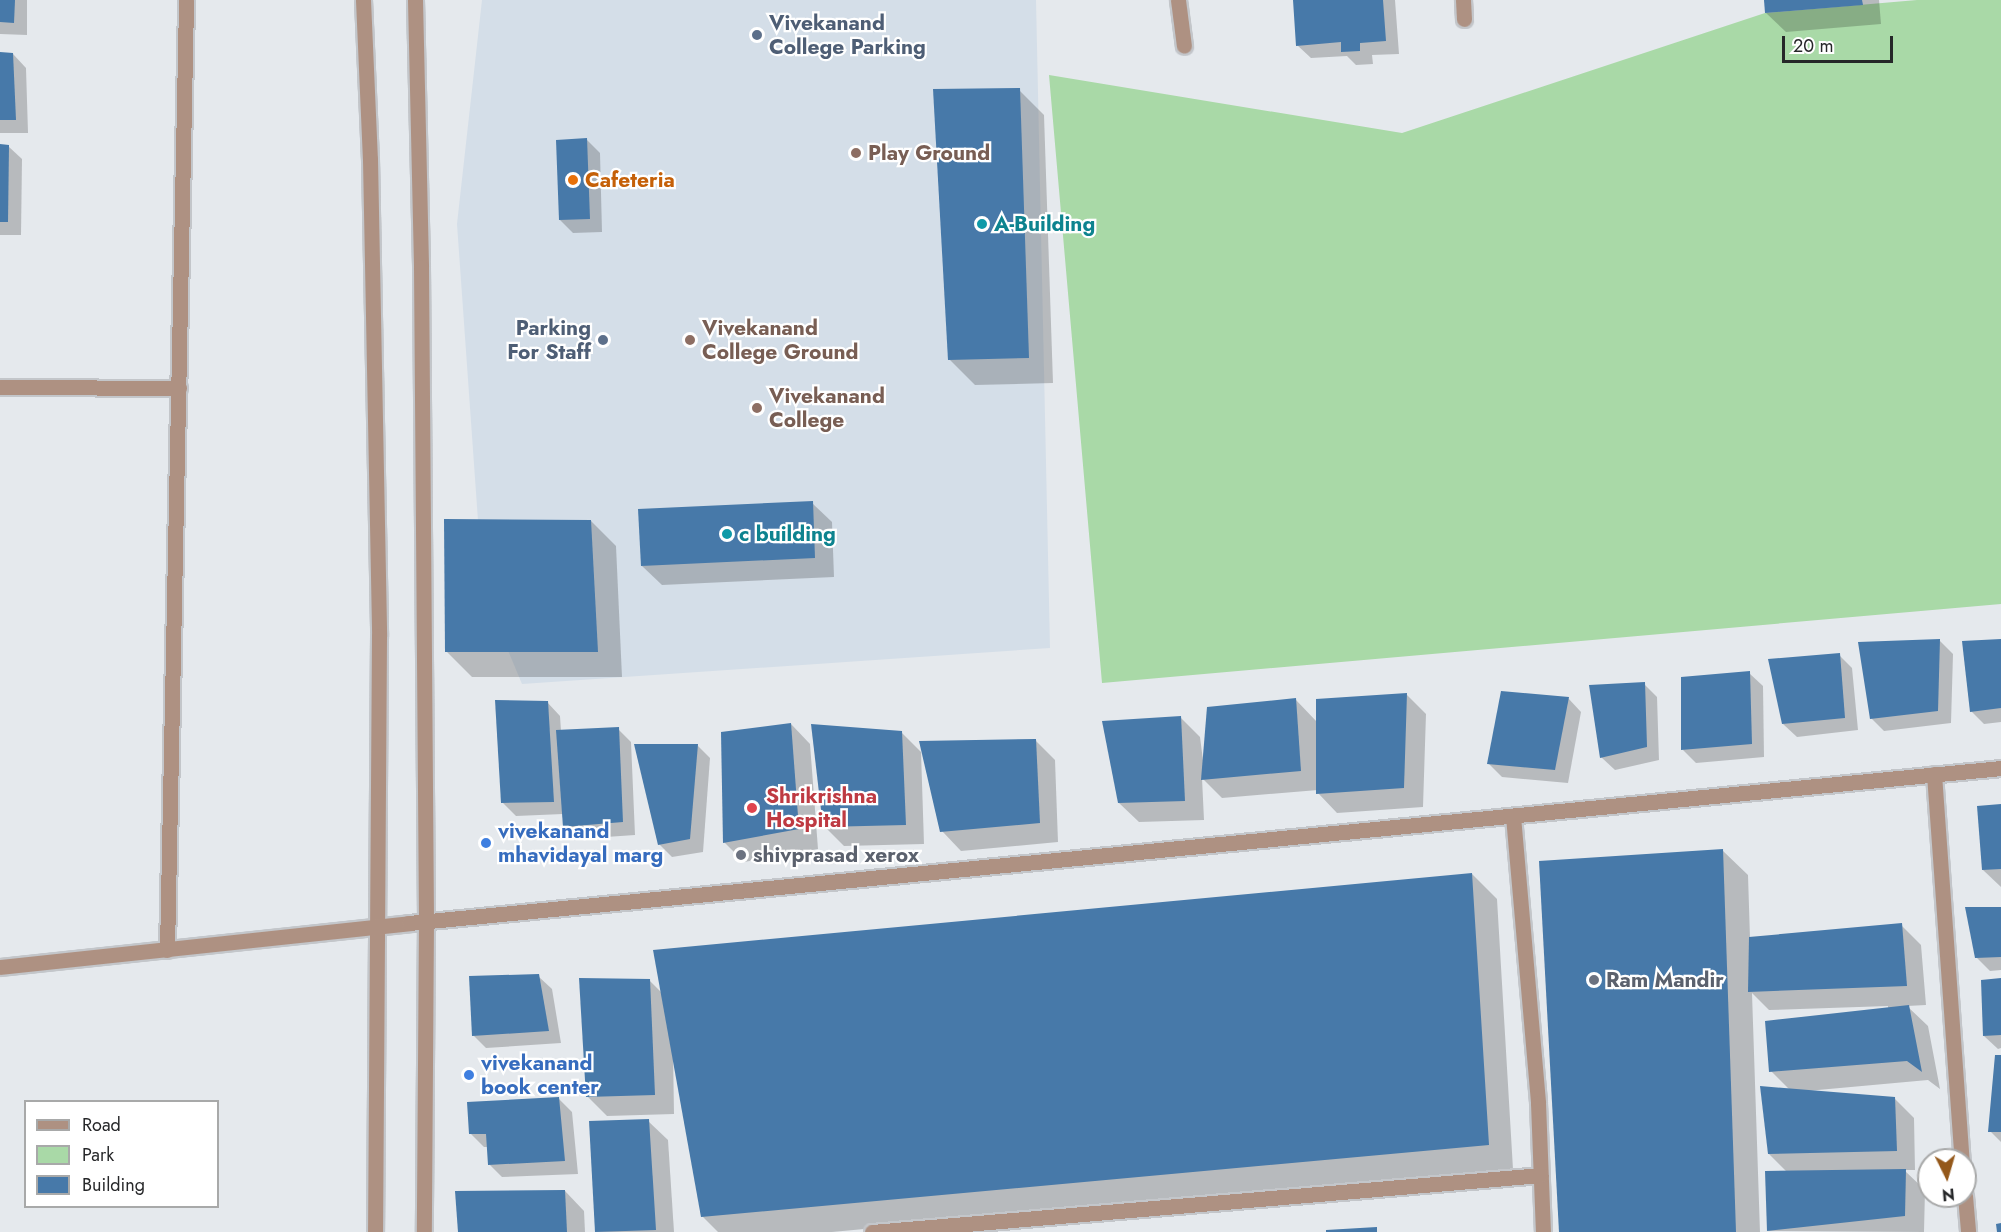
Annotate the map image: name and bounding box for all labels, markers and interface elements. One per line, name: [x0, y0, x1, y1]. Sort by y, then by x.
place label: Vivekanand College Parking: [769, 10, 926, 60]
scale bar: [1785, 24, 1896, 62]
marker: Vivekanand College Parking: [750, 28, 764, 42]
text: 20 m: [1793, 33, 1833, 59]
place label: Play Ground: [868, 140, 990, 166]
marker: Play Ground: [849, 146, 863, 160]
place label: Cafeteria: [585, 167, 675, 193]
marker: Cafeteria: [566, 173, 580, 187]
place label: A-Building: [994, 211, 1095, 237]
marker: A-Building: [975, 217, 989, 231]
place label: Parking For Staff: [507, 315, 591, 365]
place label: Vivekanand College Ground: [702, 315, 859, 365]
marker: Parking For Staff: [596, 333, 610, 347]
marker: Vivekanand College Ground: [683, 333, 697, 347]
place label: Vivekanand College: [769, 383, 885, 433]
marker: Vivekanand College: [750, 401, 764, 415]
place label: c building: [739, 521, 836, 547]
marker: c building: [720, 527, 734, 541]
place label: Shrikrishna Hospital: [766, 783, 877, 833]
marker: Shrikrishna Hospital: [743, 799, 761, 817]
place label: vivekanand mhavidayal marg: [498, 818, 663, 868]
marker: vivekanand mhavidayal marg: [479, 836, 493, 850]
place label: shivprasad xerox: [753, 842, 919, 868]
marker: shivprasad xerox: [734, 848, 748, 862]
place label: Ram Mandir: [1606, 967, 1724, 993]
marker: Ram Mandir: [1587, 973, 1601, 987]
place label: vivekanand book center: [481, 1050, 599, 1100]
marker: vivekanand book center: [462, 1068, 476, 1082]
legend: [24, 1100, 219, 1208]
text: Road: [82, 1112, 121, 1138]
text: Park: [82, 1142, 114, 1168]
north arrow: [1917, 1148, 1977, 1208]
text: Building: [82, 1172, 145, 1198]
text: N: [1941, 1182, 1956, 1206]

